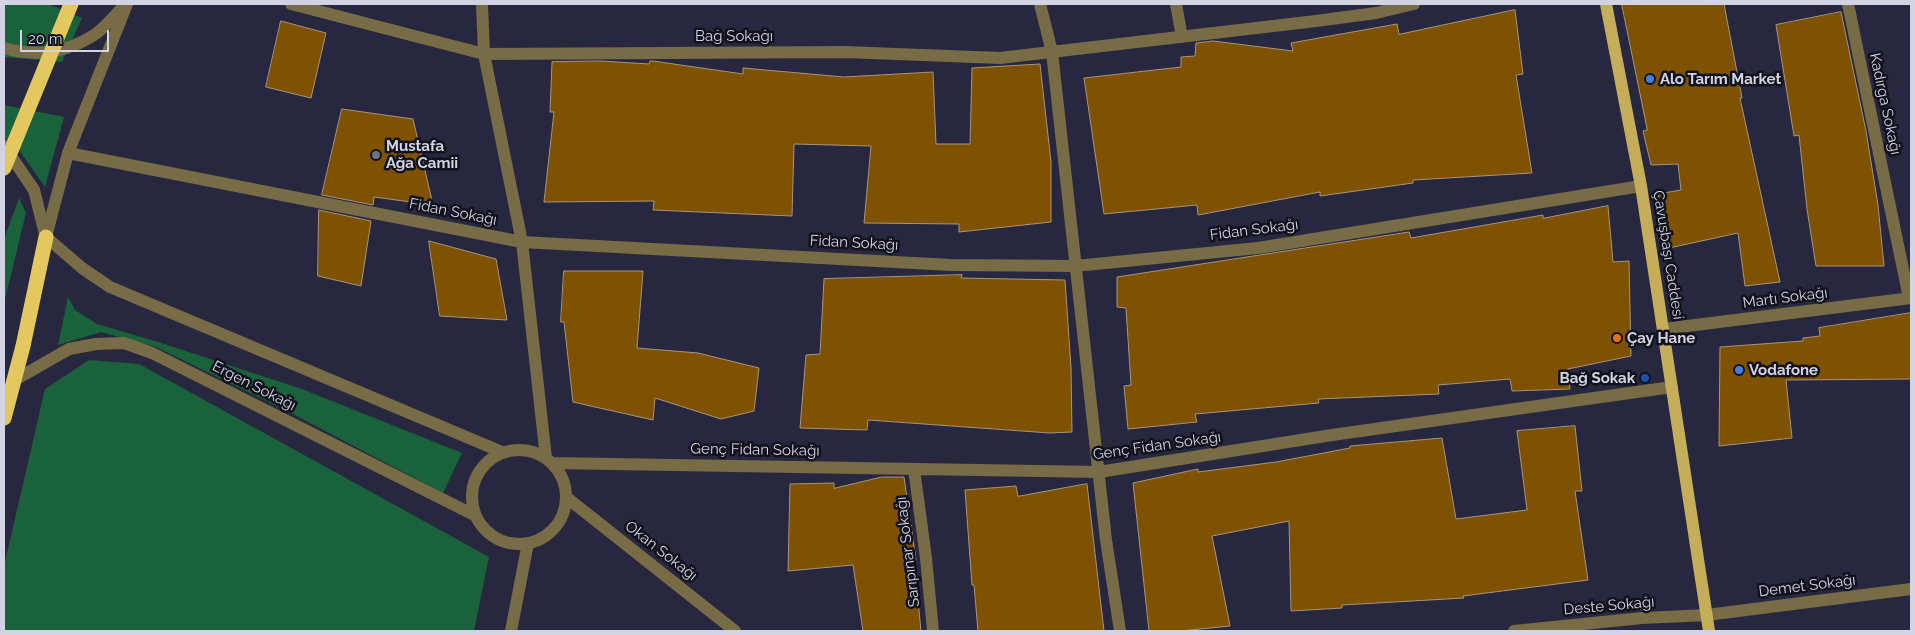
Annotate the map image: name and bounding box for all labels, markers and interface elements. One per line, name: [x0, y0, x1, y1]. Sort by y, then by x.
scale bar: [22, 20, 111, 52]
street label: Bağ Sokağı: [695, 27, 773, 45]
text: 20 m: [28, 30, 63, 48]
street label: Kadırga Sokağı: [1865, 52, 1905, 156]
place label: Alo Tarım Market: [1660, 70, 1781, 88]
marker: Alo Tarım Market: [1644, 73, 1656, 85]
place label: Mustafa Ağa Camii: [386, 137, 458, 172]
marker: Mustafa Ağa Camii: [370, 149, 382, 161]
street label: Çavuşbaşı Caddesi: [1649, 189, 1687, 321]
street label: Fidan Sokağı: [408, 195, 498, 229]
street label: Fidan Sokağı: [1209, 216, 1299, 244]
street label: Fidan Sokağı: [809, 232, 899, 254]
street label: Martı Sokağı: [1742, 284, 1828, 312]
place label: Çay Hane: [1627, 329, 1695, 347]
marker: Çay Hane: [1611, 332, 1623, 344]
street label: Ergen Sokağı: [209, 357, 299, 415]
place label: Vodafone: [1749, 361, 1818, 379]
marker: Vodafone: [1733, 364, 1745, 376]
place label: Bağ Sokak: [1560, 369, 1635, 387]
marker: Bağ Sokak: [1639, 372, 1651, 384]
street label: Genç Fidan Sokağı: [1092, 428, 1222, 464]
street label: Genç Fidan Sokağı: [690, 440, 820, 460]
street label: Sarıpınar Sokağı: [892, 496, 924, 608]
street label: Okan Sokağı: [621, 517, 701, 585]
street label: Demet Sokağı: [1757, 571, 1857, 601]
street label: Deste Sokağı: [1563, 593, 1655, 619]

